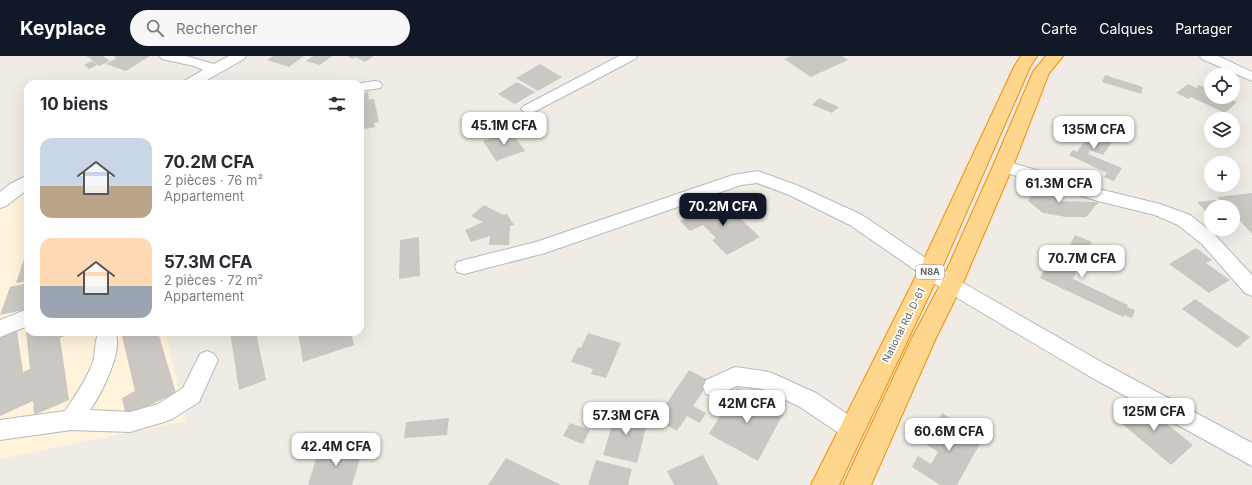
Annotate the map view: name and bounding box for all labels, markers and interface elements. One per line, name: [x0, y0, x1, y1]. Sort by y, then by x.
search box: [130, 10, 410, 46]
text: Keyplace: [20, 17, 106, 40]
icon: search: [144, 17, 166, 39]
text: Rechercher: [176, 19, 258, 38]
text: Carte: [1041, 20, 1077, 37]
text: Calques: [1099, 20, 1153, 37]
text: Partager: [1175, 20, 1232, 37]
map controls: [1204, 68, 1240, 236]
button: locate: [1204, 68, 1240, 104]
icon: filters: [326, 93, 348, 115]
text: 10 biens: [40, 94, 108, 114]
pin: 45.1M CFA: [458, 112, 550, 146]
button: layers: [1204, 112, 1240, 148]
pin: 135M CFA: [1053, 116, 1135, 150]
text: 45.1M CFA: [471, 117, 537, 133]
text: 135M CFA: [1062, 121, 1126, 137]
text: 70.2M CFA: [164, 152, 255, 172]
icon: home: [72, 154, 120, 202]
button: +: [1204, 156, 1240, 192]
pin: 61.3M CFA: [1013, 170, 1105, 204]
text: 2 pièces · 76 m²: [164, 172, 263, 188]
text: 61.3M CFA: [1025, 175, 1093, 191]
text: Appartement: [164, 188, 244, 204]
pin: 70.2M CFA: [677, 193, 769, 227]
text: 70.2M CFA: [688, 198, 758, 214]
button: −: [1204, 200, 1240, 236]
pin: 70.7M CFA: [1036, 245, 1128, 279]
text: 70.7M CFA: [1048, 250, 1116, 266]
text: 57.3M CFA: [164, 252, 252, 272]
icon: home: [72, 254, 120, 302]
road number: N8A: [916, 265, 944, 279]
text: 2 pièces · 72 m²: [164, 272, 263, 288]
street label: National Rd. D-61: [879, 286, 927, 364]
text: Appartement: [164, 288, 244, 304]
pin: 42M CFA: [710, 390, 784, 424]
text: 42M CFA: [718, 395, 776, 411]
pin: 125M CFA: [1113, 398, 1195, 432]
pin: 57.3M CFA: [580, 402, 672, 436]
text: 125M CFA: [1122, 403, 1186, 419]
text: 57.3M CFA: [592, 407, 660, 423]
pin: 60.6M CFA: [903, 418, 995, 452]
text: 60.6M CFA: [914, 423, 984, 439]
pin: 42.4M CFA: [290, 433, 382, 467]
text: 42.4M CFA: [300, 438, 372, 454]

